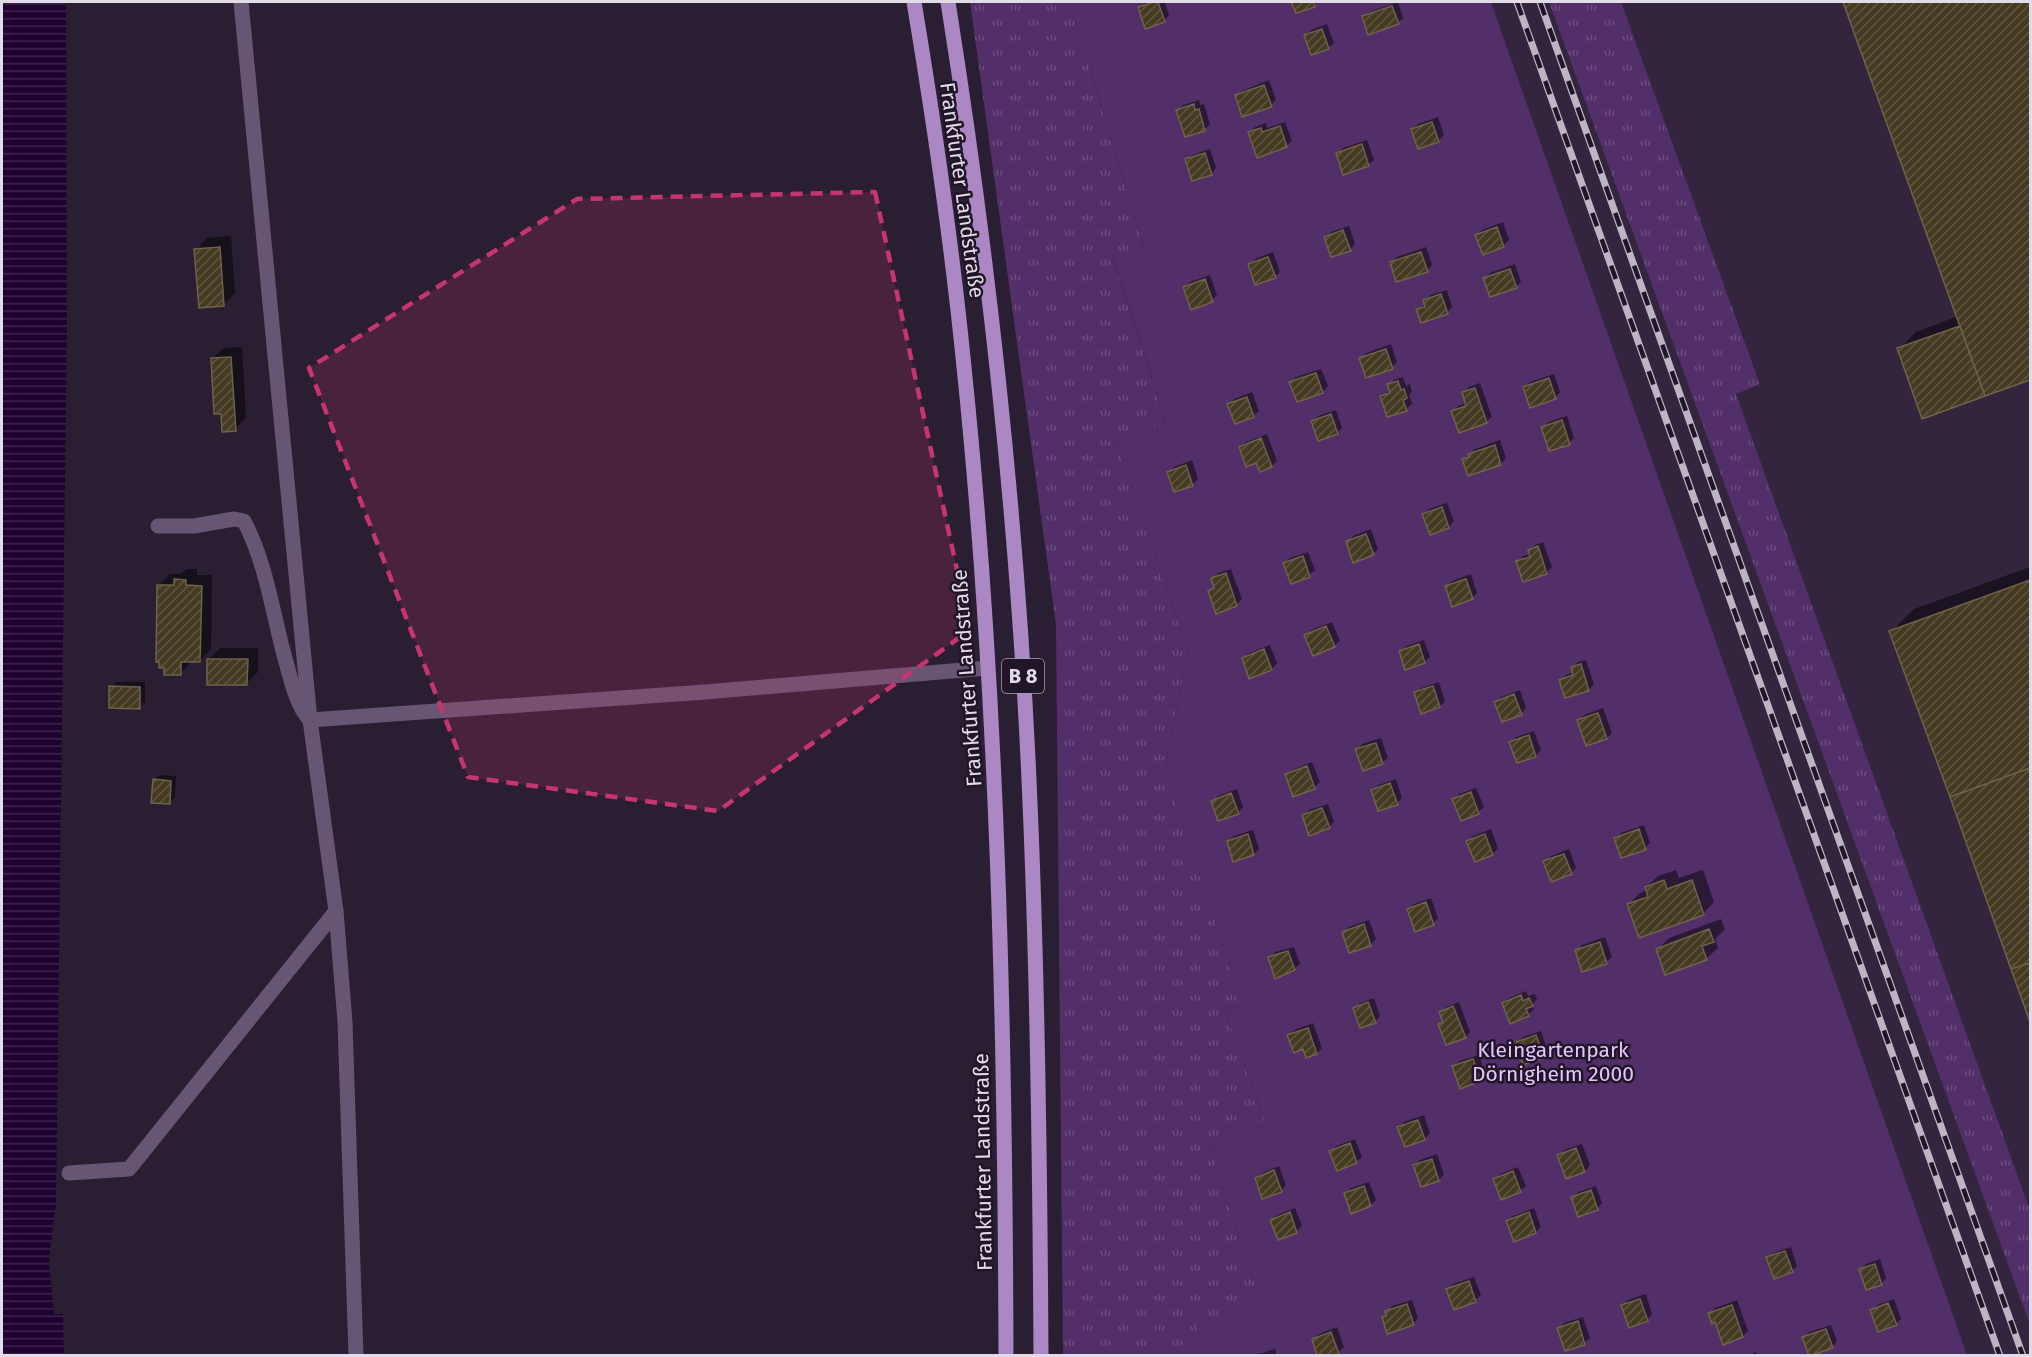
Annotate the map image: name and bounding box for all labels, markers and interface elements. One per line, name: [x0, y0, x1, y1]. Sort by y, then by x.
street label: Frankfurter Landstraße: [934, 80, 990, 300]
street label: Frankfurter Landstraße: [946, 568, 988, 788]
road number: B 8: [1002, 659, 1044, 693]
park label: Kleingartenpark Dörnigheim 2000: [1472, 1037, 1634, 1087]
street label: Frankfurter Landstraße: [968, 1053, 998, 1271]

